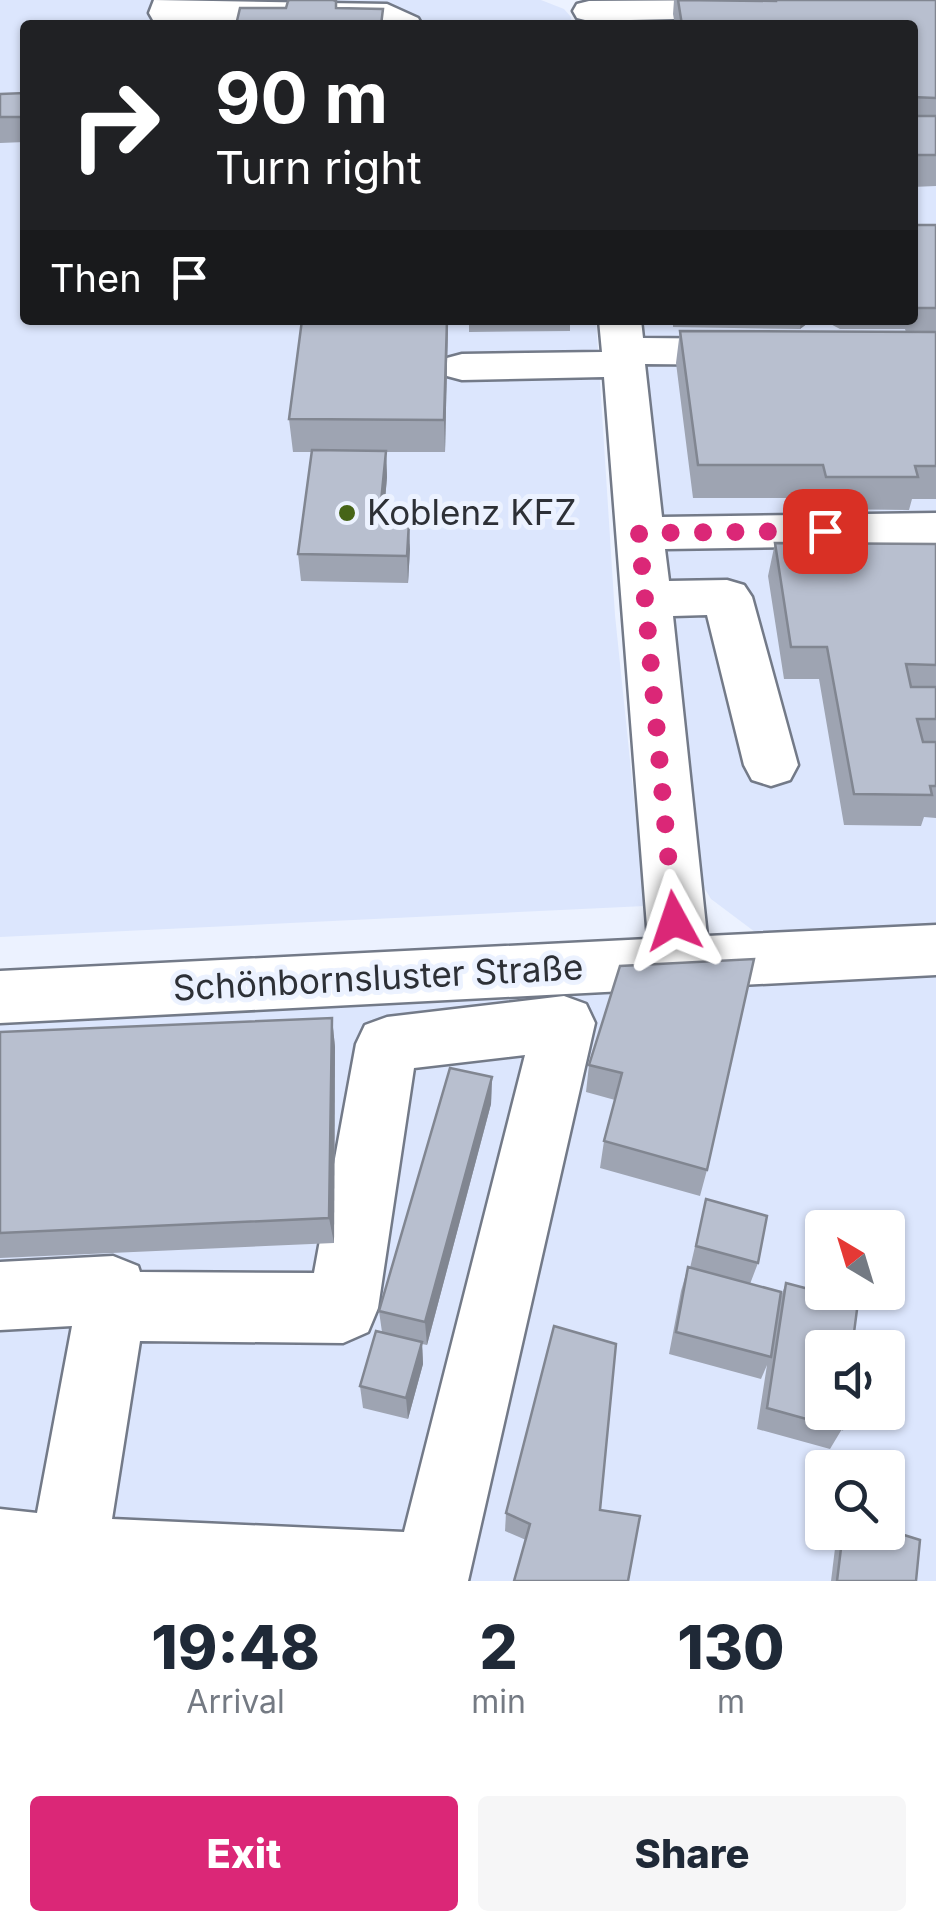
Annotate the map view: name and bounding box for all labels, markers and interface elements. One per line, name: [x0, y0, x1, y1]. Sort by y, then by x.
text: 90 m: [215, 55, 388, 140]
icon: right: [50, 60, 180, 190]
text: Turn right: [215, 140, 422, 195]
icon: arrive: [162, 250, 217, 305]
text: Then: [50, 255, 142, 301]
pin: [783, 489, 868, 574]
place label: Koblenz KFZ: [367, 491, 576, 533]
marker: Koblenz KFZ: [336, 502, 358, 524]
icon: arrive: [798, 504, 853, 559]
position arrow: [622, 869, 726, 973]
street label: Schönbornsluster Straße: [172, 945, 584, 1009]
north arrow: [805, 1210, 905, 1310]
map controls: [805, 1210, 905, 1550]
button: sound: [805, 1330, 905, 1430]
button: search: [805, 1450, 905, 1550]
text: 19:48: [151, 1611, 320, 1683]
text: 2: [479, 1611, 518, 1683]
text: 130: [677, 1611, 785, 1683]
text: Arrival: [186, 1682, 285, 1721]
text: min: [471, 1682, 526, 1721]
text: m: [717, 1682, 745, 1721]
button: Exit: [30, 1796, 458, 1911]
button: Share: [478, 1796, 906, 1911]

